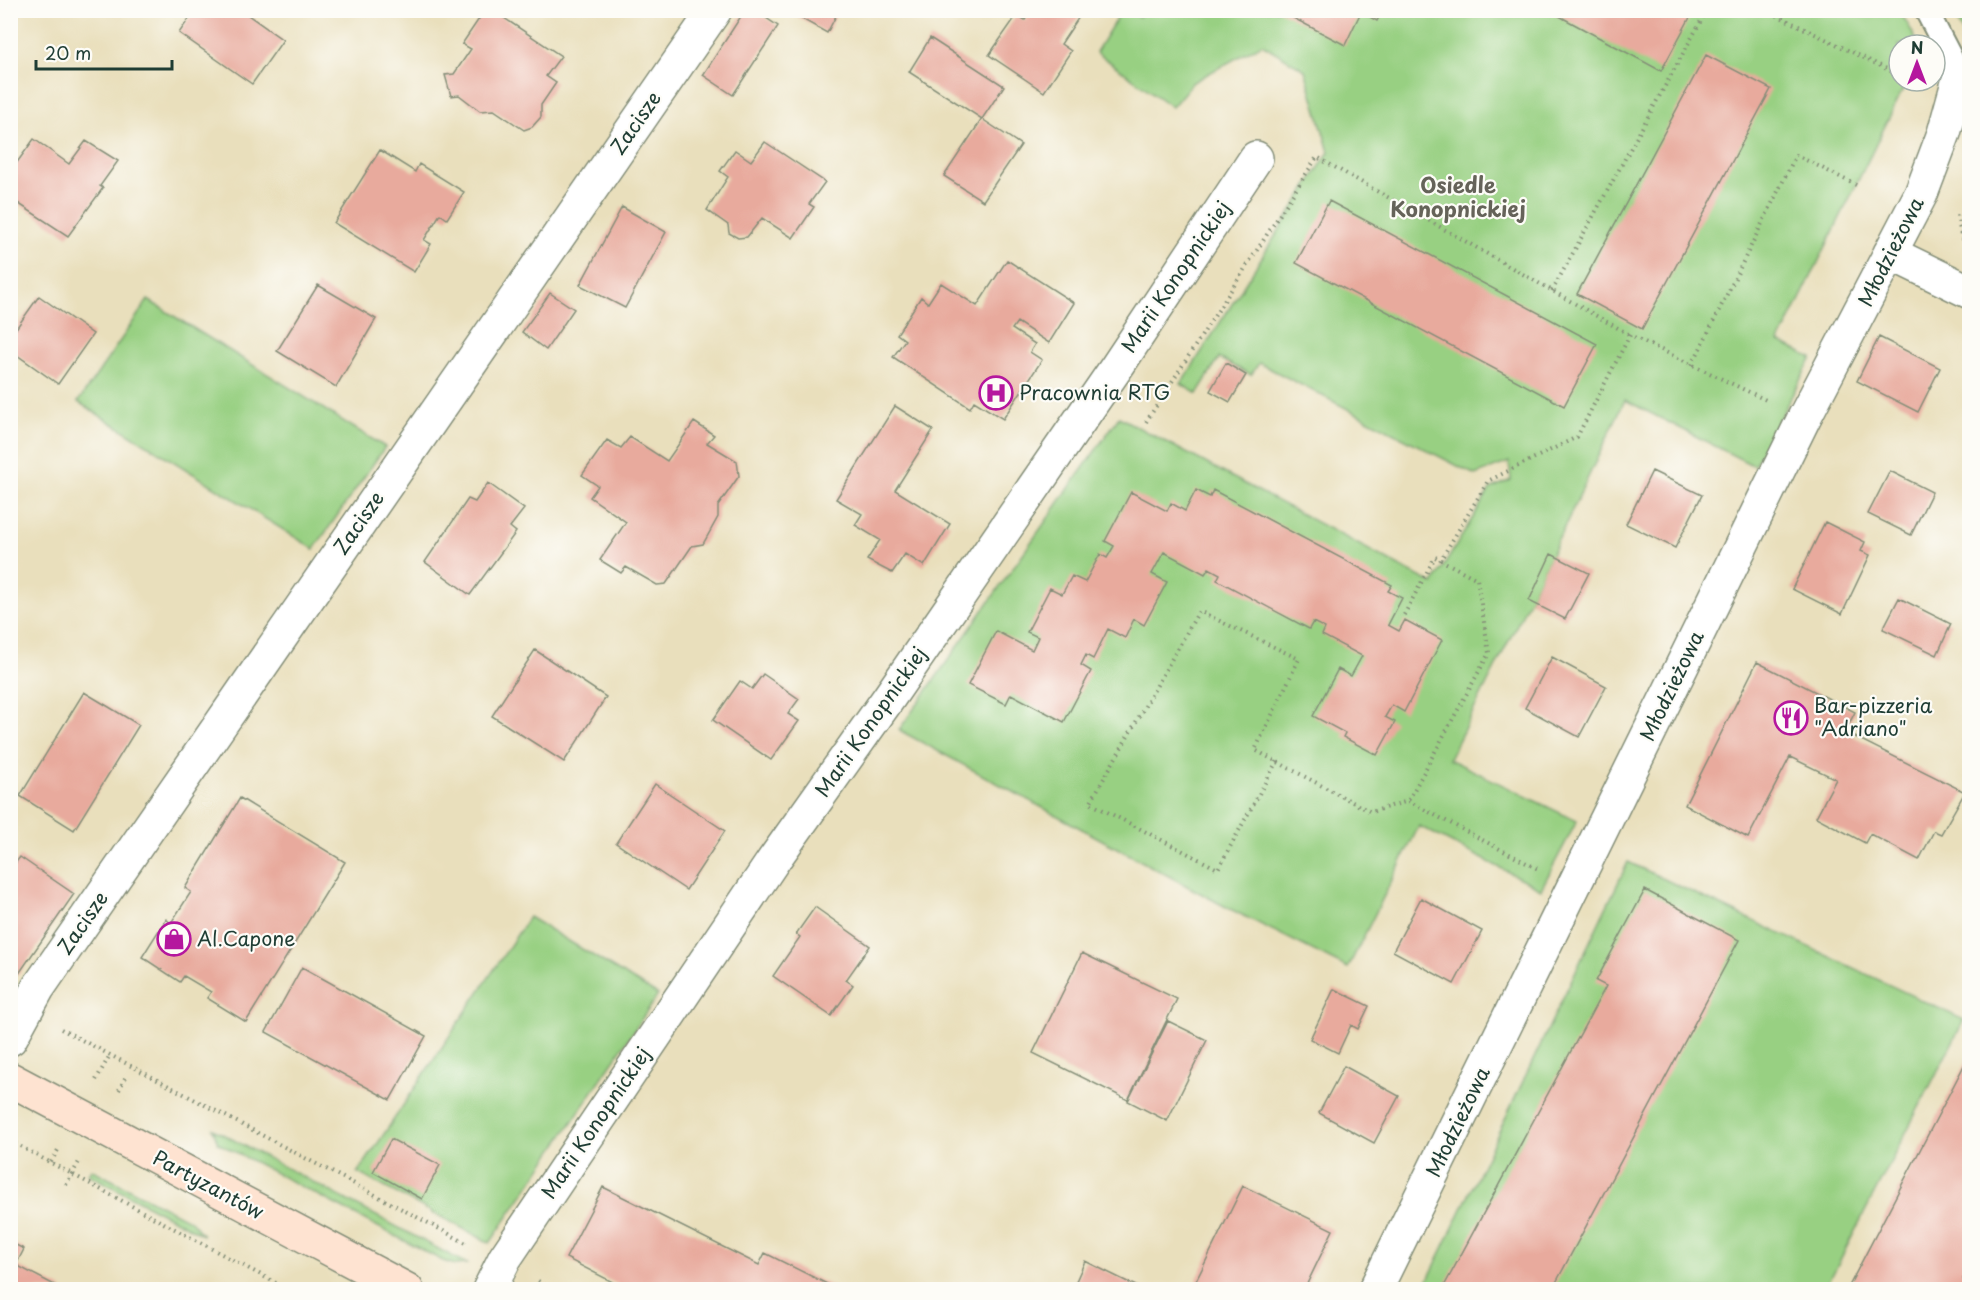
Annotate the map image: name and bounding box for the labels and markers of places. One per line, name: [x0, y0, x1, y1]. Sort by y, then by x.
hospital icon: Pracownia RTG: [978, 375, 1014, 411]
place label: Pracownia RTG: [1019, 377, 1170, 407]
place label: Bar-pizzeria "Adriano": [1814, 690, 1933, 743]
restaurant icon: Bar-pizzeria "Adriano": [1773, 700, 1809, 736]
shop icon: Al.Capone: [156, 921, 192, 957]
place label: Al.Capone: [197, 923, 296, 953]

